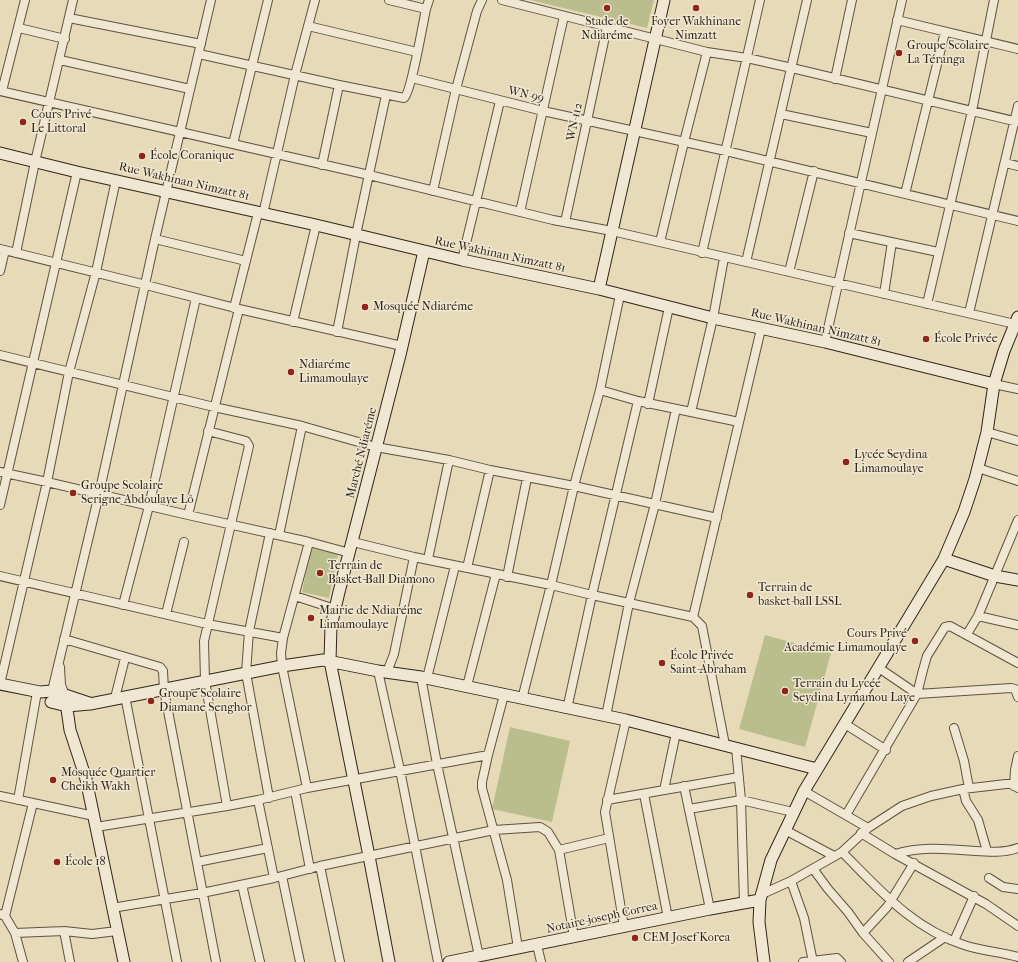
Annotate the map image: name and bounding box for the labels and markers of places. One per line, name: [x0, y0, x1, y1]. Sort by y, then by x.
marker: Stade de Ndiaréme: [602, 3, 612, 13]
marker: Foyer Wakhinane Nimzatt: [691, 3, 701, 13]
place label: Stade de Ndiaréme: [581, 15, 633, 43]
place label: Foyer Wakhinane Nimzatt: [651, 15, 741, 43]
place label: Groupe Scolaire La Téranga: [907, 39, 989, 67]
marker: Groupe Scolaire La Téranga: [894, 48, 904, 58]
place label: Cours Privé Le Littoral: [31, 108, 91, 136]
marker: Cours Privé Le Littoral: [18, 117, 28, 127]
place label: École Coranique: [150, 149, 234, 163]
marker: École Coranique: [137, 151, 147, 161]
place label: Mosquée Ndiaréme: [373, 300, 473, 314]
marker: Mosquée Ndiaréme: [360, 302, 370, 312]
place label: École Privée: [934, 332, 998, 346]
marker: École Privée: [921, 334, 931, 344]
place label: Ndiaréme Limamoulaye: [299, 358, 369, 386]
marker: Ndiaréme Limamoulaye: [286, 367, 296, 377]
place label: Lycée Seydina Limamoulaye: [854, 448, 927, 476]
marker: Lycée Seydina Limamoulaye: [841, 457, 851, 467]
place label: Groupe Scolaire Serigne Abdoulaye Lô: [81, 479, 194, 507]
marker: Groupe Scolaire Serigne Abdoulaye Lô: [68, 488, 78, 498]
place label: Terrain de Basket-Ball Diamono: [328, 559, 435, 587]
marker: Terrain de Basket-Ball Diamono: [315, 568, 325, 578]
place label: Terrain de basket-ball LSSL: [758, 581, 841, 609]
marker: Terrain de basket-ball LSSL: [745, 590, 755, 600]
place label: Mairie de Ndiaréme Limamoulaye: [319, 604, 423, 632]
marker: Mairie de Ndiaréme Limamoulaye: [306, 613, 316, 623]
place label: Cours Privé Académie Limamoulaye: [784, 627, 907, 655]
marker: Cours Privé Académie Limamoulaye: [910, 636, 920, 646]
place label: École Privée Saint-Abraham: [670, 649, 746, 677]
marker: École Privée Saint-Abraham: [657, 658, 667, 668]
place label: Terrain du Lycée Seydina Lymamou Laye: [793, 677, 915, 705]
marker: Terrain du Lycée Seydina Lymamou Laye: [780, 686, 790, 696]
place label: Groupe Scolaire Diamane Senghor: [159, 687, 251, 715]
marker: Groupe Scolaire Diamane Senghor: [146, 696, 156, 706]
place label: Mosquée Quartier Cheikh Wakh: [61, 766, 155, 794]
marker: Mosquée Quartier Cheikh Wakh: [48, 775, 58, 785]
place label: École 18: [65, 855, 106, 869]
marker: École 18: [52, 857, 62, 867]
place label: CEM Josef Korea: [643, 931, 730, 945]
marker: CEM Josef Korea: [630, 933, 640, 943]

